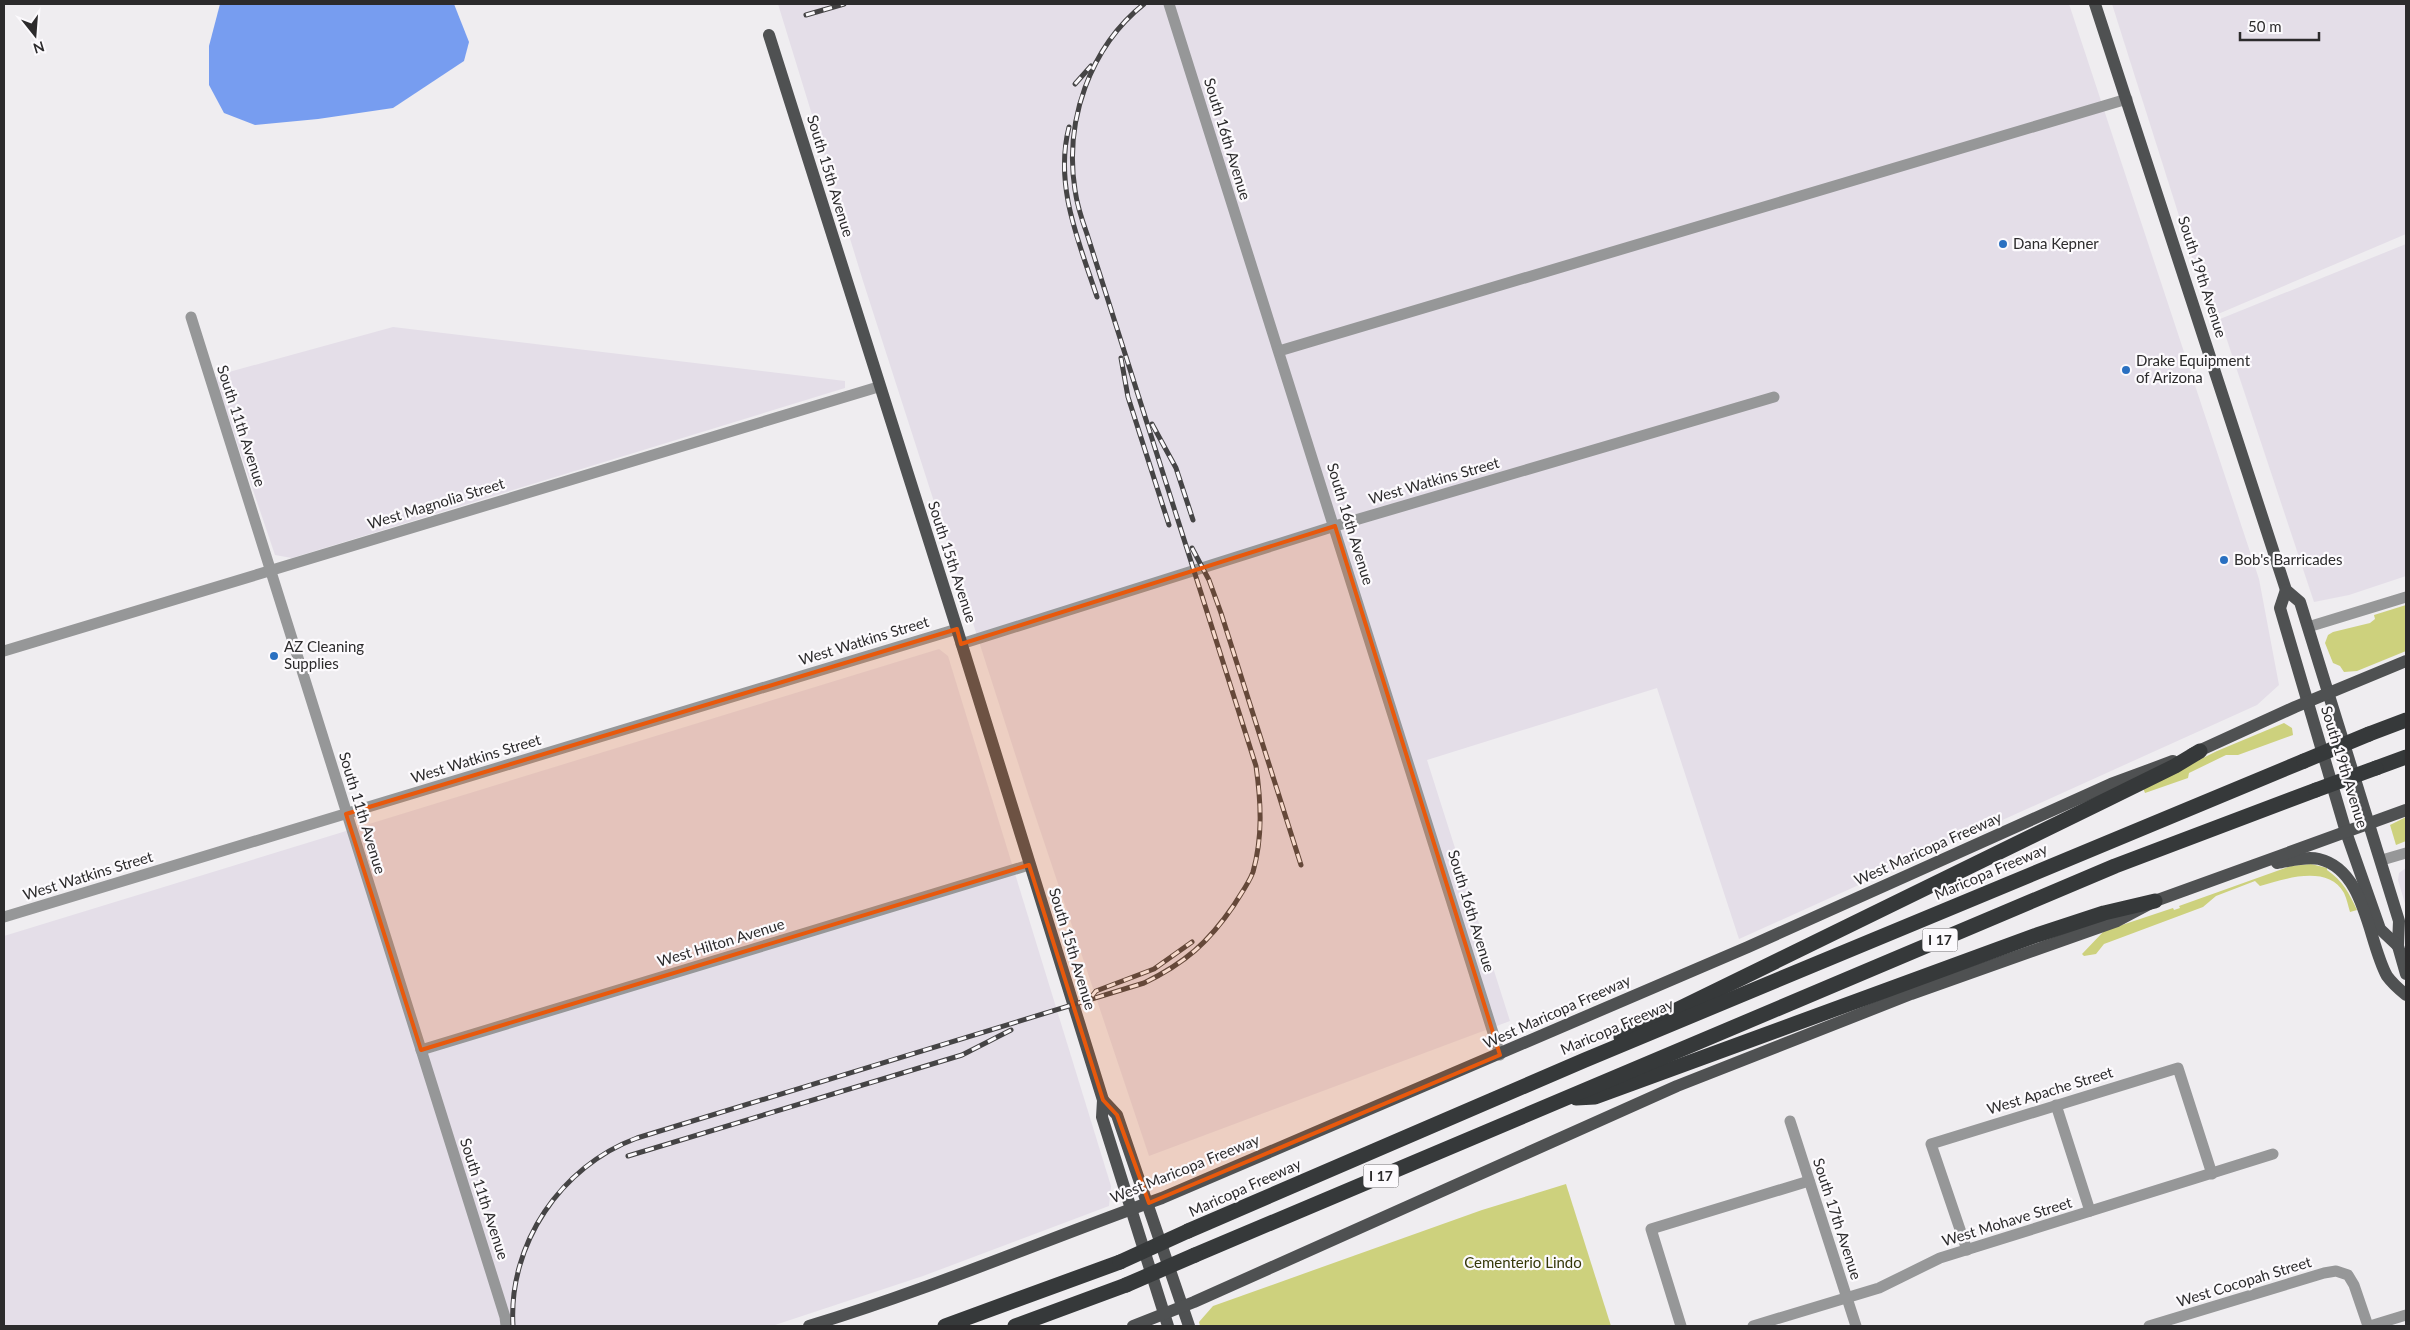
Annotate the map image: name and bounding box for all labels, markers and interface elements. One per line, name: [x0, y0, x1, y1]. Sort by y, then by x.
north arrow: [10, 10, 60, 60]
scale bar: [2240, 10, 2319, 42]
text: 50 m: [2248, 17, 2282, 35]
text: N: [31, 38, 47, 58]
street label: South 16th Avenue: [1201, 75, 1255, 202]
street label: South 15th Avenue: [804, 112, 858, 239]
street label: South 19th Avenue: [2175, 214, 2231, 340]
place label: Dana Kepner: [2013, 234, 2099, 252]
marker: Dana Kepner: [1997, 238, 2009, 250]
place label: Drake Equipment of Arizona: [2136, 351, 2251, 386]
street label: South 11th Avenue: [214, 363, 270, 489]
marker: Drake Equipment of Arizona: [2120, 364, 2132, 376]
street label: West Watkins Street: [1366, 453, 1502, 507]
street label: South 16th Avenue: [1324, 460, 1378, 587]
street label: West Magnolia Street: [365, 473, 507, 532]
street label: South 15th Avenue: [925, 499, 981, 625]
place label: Bob's Barricades: [2234, 550, 2342, 568]
marker: Bob's Barricades: [2218, 554, 2230, 566]
street label: West Watkins Street: [797, 612, 931, 668]
place label: AZ Cleaning Supplies: [284, 637, 364, 672]
marker: AZ Cleaning Supplies: [268, 650, 280, 662]
street label: South 19th Avenue: [2318, 703, 2372, 830]
street label: West Watkins Street: [409, 730, 543, 786]
street label: South 11th Avenue: [336, 749, 390, 876]
street label: West Maricopa Freeway: [1852, 808, 2004, 890]
street label: Maricopa Freeway: [1932, 840, 2050, 904]
street label: West Watkins Street: [21, 847, 155, 903]
street label: South 16th Avenue: [1445, 847, 1499, 974]
street label: South 15th Avenue: [1046, 885, 1100, 1012]
street label: West Hilton Avenue: [655, 914, 787, 970]
road number: I 17: [1922, 928, 1958, 952]
street label: West Maricopa Freeway: [1481, 971, 1633, 1053]
street label: Maricopa Freeway: [1558, 995, 1676, 1059]
street label: West Apache Street: [1985, 1062, 2115, 1118]
street label: West Maricopa Freeway: [1108, 1131, 1262, 1207]
street label: South 11th Avenue: [457, 1136, 513, 1262]
street label: Maricopa Freeway: [1186, 1155, 1304, 1221]
street label: South 17th Avenue: [1810, 1156, 1866, 1282]
road number: I 17: [1364, 1164, 1398, 1188]
street label: West Mohave Street: [1940, 1193, 2074, 1249]
street label: West Cocopah Street: [2174, 1252, 2314, 1310]
park label: Cementerio Lindo: [1464, 1253, 1582, 1271]

